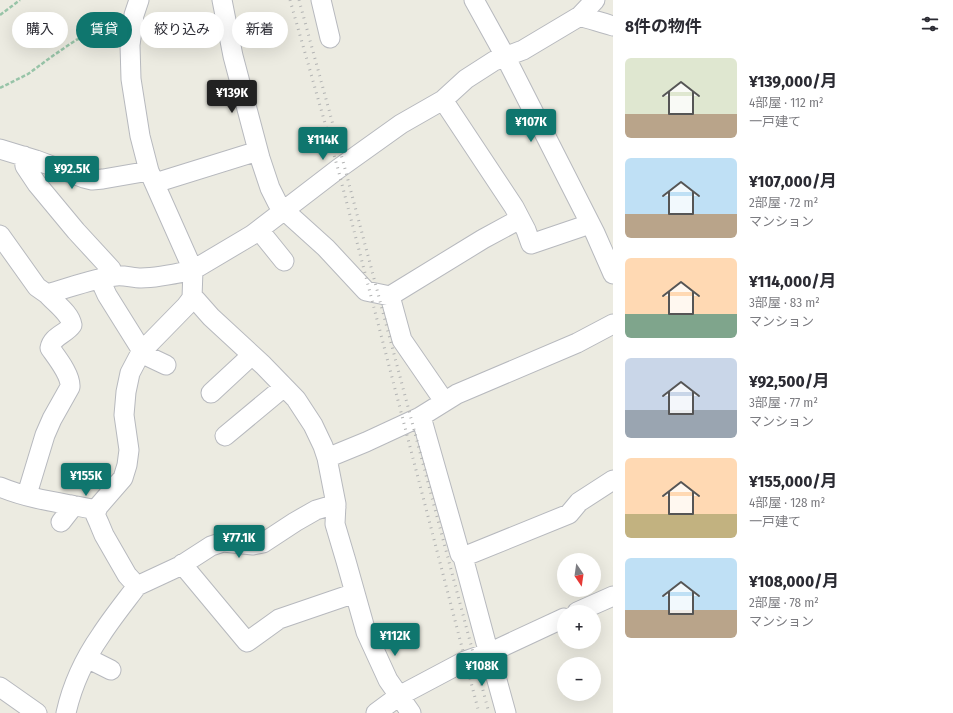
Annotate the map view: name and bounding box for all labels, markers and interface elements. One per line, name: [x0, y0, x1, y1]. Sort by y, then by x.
chip: 購入: [12, 12, 68, 48]
chip: 賃貸: [76, 12, 132, 48]
chip: 絞り込み: [140, 12, 224, 48]
chip: 新着: [232, 12, 288, 48]
icon: filters: [919, 13, 941, 35]
text: 8件の物件: [625, 16, 702, 37]
text: ¥139,000/月: [749, 71, 838, 92]
icon: home: [657, 74, 705, 122]
pin: ¥139K: [204, 80, 260, 114]
text: ¥139K: [216, 85, 248, 100]
text: 4部屋 · 112 m²: [749, 95, 824, 110]
pin: ¥107K: [503, 109, 559, 143]
text: ¥107K: [515, 114, 547, 129]
text: 一戸建て: [749, 114, 801, 129]
pin: ¥114K: [295, 127, 351, 161]
text: ¥114K: [307, 132, 339, 147]
pin: ¥92.5K: [39, 156, 105, 190]
text: ¥92.5K: [54, 161, 90, 176]
text: ¥107,000/月: [749, 171, 837, 192]
icon: home: [657, 174, 705, 222]
text: 2部屋 · 72 m²: [749, 195, 818, 210]
text: マンション: [749, 214, 814, 229]
text: ¥114,000/月: [749, 271, 837, 292]
icon: home: [657, 274, 705, 322]
text: 3部屋 · 83 m²: [749, 295, 820, 310]
text: マンション: [749, 314, 814, 329]
text: ¥92,500/月: [749, 371, 830, 392]
icon: home: [657, 374, 705, 422]
text: 3部屋 · 77 m²: [749, 395, 818, 410]
text: マンション: [749, 414, 814, 429]
pin: ¥155K: [58, 463, 114, 497]
text: ¥155K: [70, 468, 102, 483]
text: ¥155,000/月: [749, 471, 838, 492]
icon: home: [657, 474, 705, 522]
text: 4部屋 · 128 m²: [749, 495, 825, 510]
text: 一戸建て: [749, 514, 801, 529]
pin: ¥77.1K: [206, 525, 272, 559]
text: ¥77.1K: [223, 530, 255, 545]
north arrow: [557, 553, 601, 597]
map controls: [557, 553, 601, 701]
text: ¥108,000/月: [749, 571, 839, 592]
icon: home: [657, 574, 705, 622]
text: 2部屋 · 78 m²: [749, 595, 819, 610]
button: +: [557, 605, 601, 649]
text: マンション: [749, 614, 814, 629]
pin: ¥112K: [367, 623, 423, 657]
text: ¥112K: [380, 628, 410, 643]
pin: ¥108K: [454, 653, 510, 687]
button: −: [557, 657, 601, 701]
text: ¥108K: [465, 658, 499, 673]

